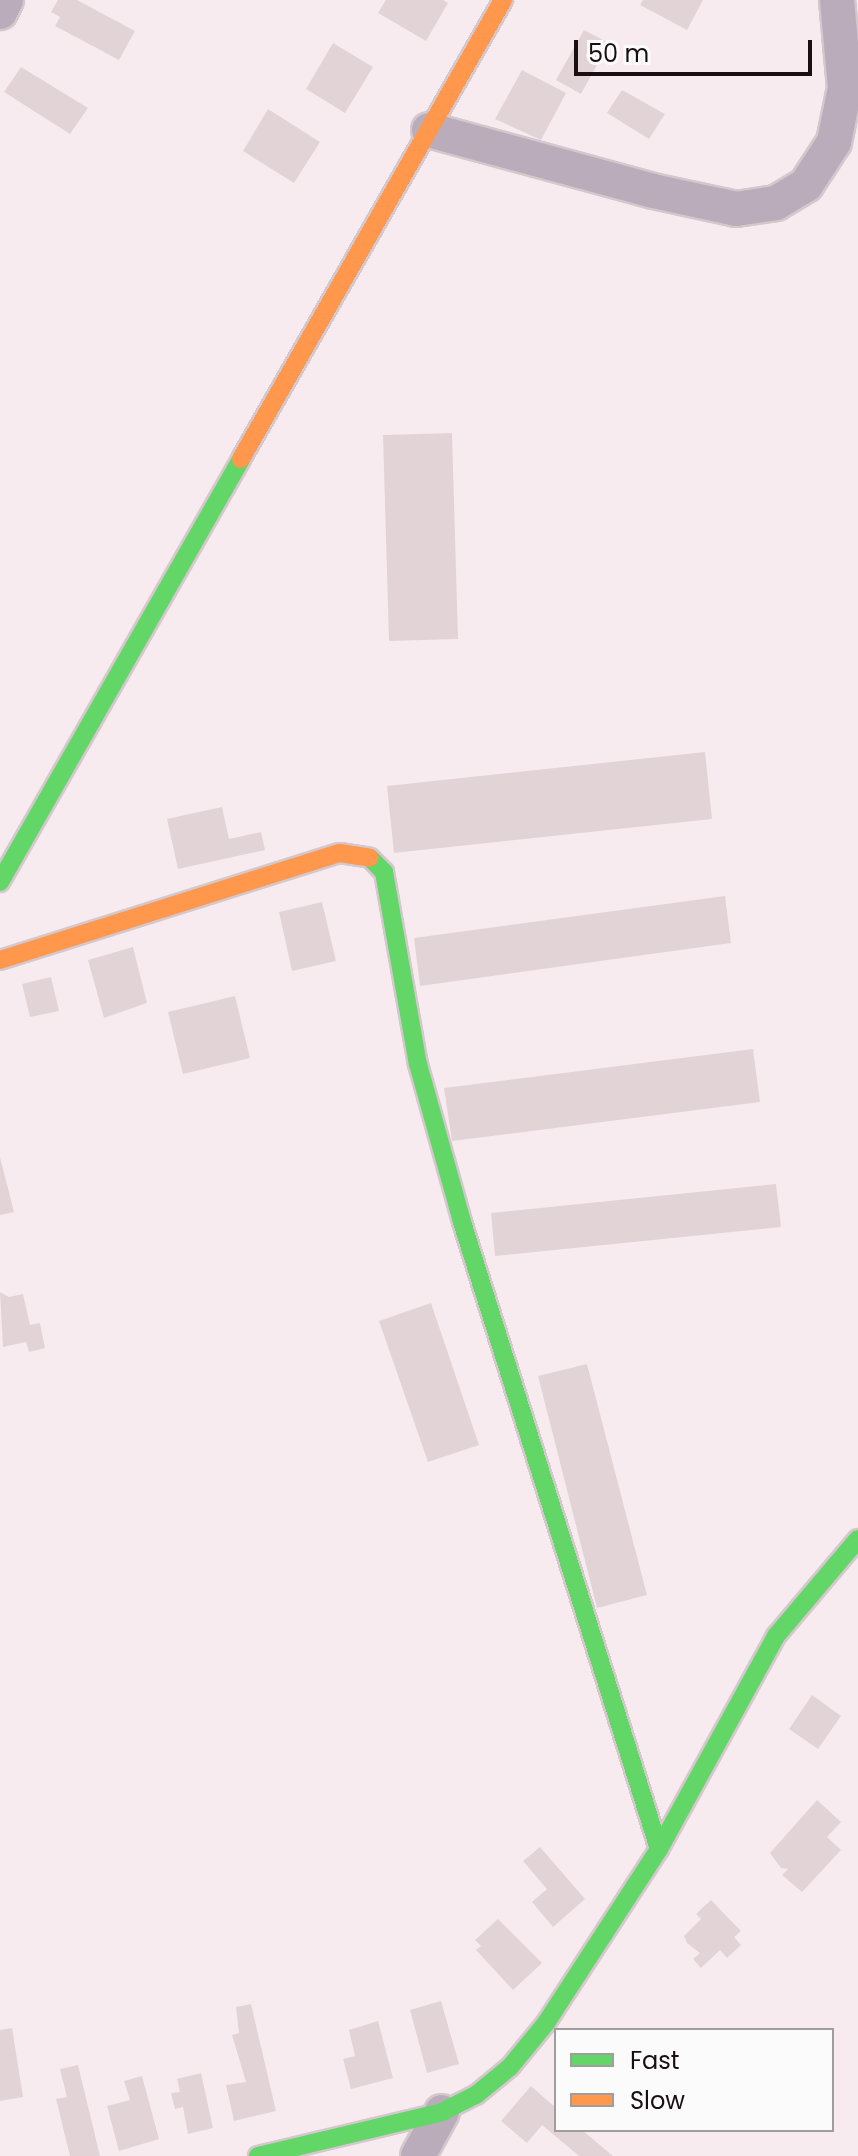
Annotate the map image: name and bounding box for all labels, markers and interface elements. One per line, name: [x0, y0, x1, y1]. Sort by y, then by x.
scale bar: [578, 24, 816, 74]
text: 50 m: [588, 37, 649, 70]
legend: [554, 2028, 834, 2132]
text: Fast: [630, 2044, 680, 2077]
text: Slow: [630, 2084, 685, 2117]

